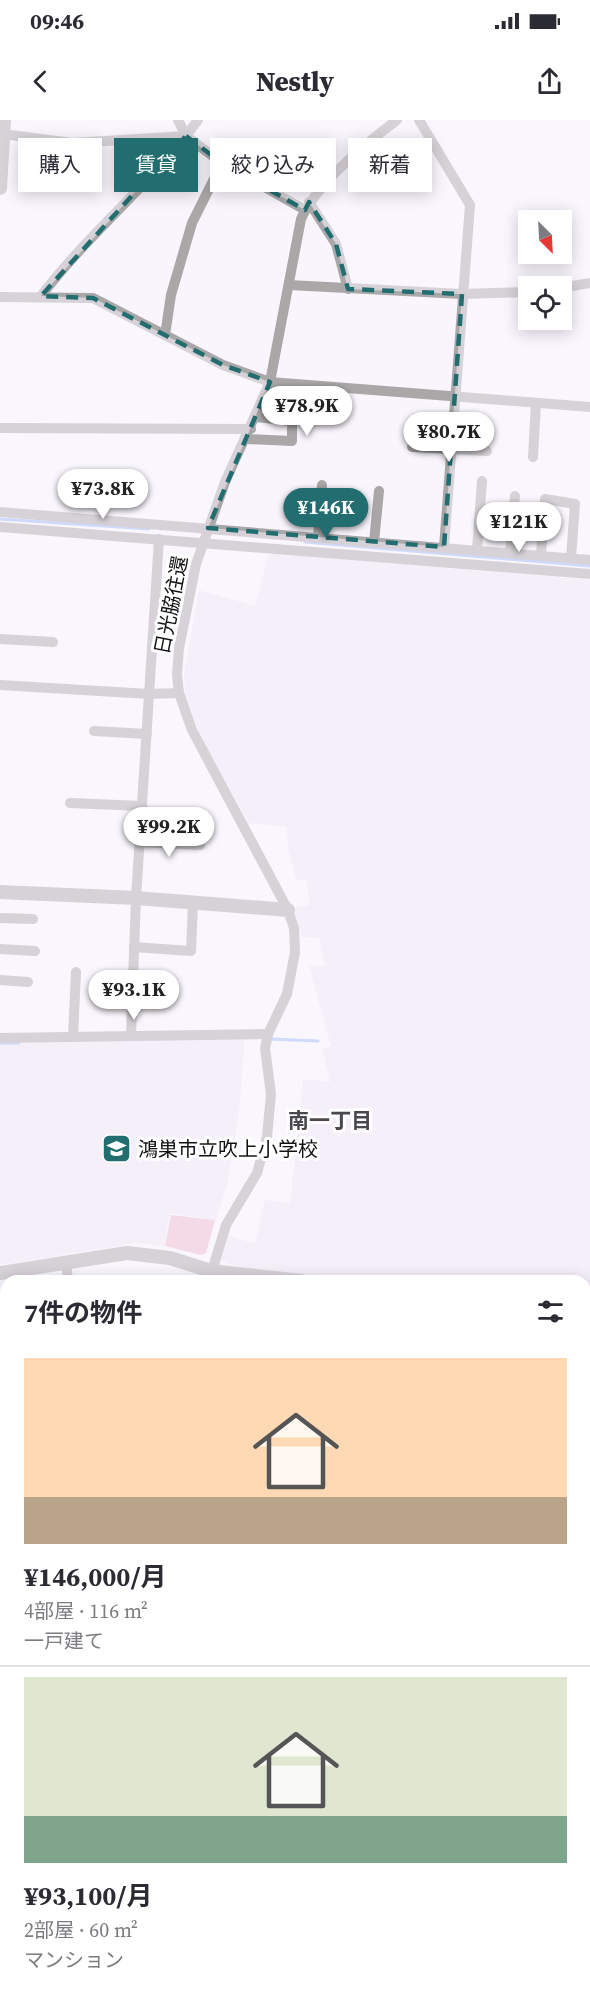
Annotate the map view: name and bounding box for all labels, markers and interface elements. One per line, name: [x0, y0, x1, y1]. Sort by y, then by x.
text: 09:46: [30, 6, 84, 36]
text: Nestly: [256, 63, 334, 100]
icon: back: [24, 65, 57, 98]
icon: share: [533, 65, 566, 98]
chip: 購入: [18, 138, 102, 192]
chip: 賃貸: [114, 138, 198, 192]
chip: 絞り込み: [210, 138, 336, 192]
chip: 新着: [348, 138, 432, 192]
north arrow: [518, 210, 572, 264]
map controls: [518, 210, 572, 330]
button: locate: [518, 276, 572, 330]
pin: ¥78.9K: [258, 386, 356, 437]
text: ¥78.9K: [275, 391, 339, 419]
pin: ¥80.7K: [400, 412, 498, 463]
text: ¥80.7K: [417, 417, 481, 445]
pin: ¥73.8K: [54, 469, 152, 520]
text: ¥73.8K: [71, 474, 135, 502]
pin: ¥146K: [284, 488, 368, 539]
text: ¥146K: [297, 493, 355, 521]
pin: ¥121K: [477, 502, 561, 553]
text: ¥121K: [490, 507, 548, 535]
street label: 日光脇往還: [148, 553, 194, 657]
pin: ¥99.2K: [120, 807, 218, 858]
text: ¥99.2K: [137, 812, 201, 840]
pin: ¥93.1K: [85, 970, 183, 1021]
text: ¥93.1K: [102, 975, 166, 1003]
district label: 南一丁目: [288, 1106, 372, 1135]
school or university icon: 鴻巣市立吹上小学校: [101, 1133, 133, 1165]
place label: 鴻巣市立吹上小学校: [138, 1135, 318, 1163]
text: 7件の物件: [24, 1295, 142, 1331]
icon: filters: [534, 1295, 567, 1328]
icon: home: [242, 1397, 350, 1505]
text: ¥146,000/月: [24, 1559, 167, 1595]
text: 4部屋 · 116 m²: [24, 1597, 148, 1625]
text: 一戸建て: [24, 1627, 104, 1655]
icon: home: [242, 1716, 350, 1824]
text: ¥93,100/月: [24, 1878, 152, 1914]
text: 2部屋 · 60 m²: [24, 1916, 138, 1944]
text: マンション: [24, 1946, 124, 1974]

